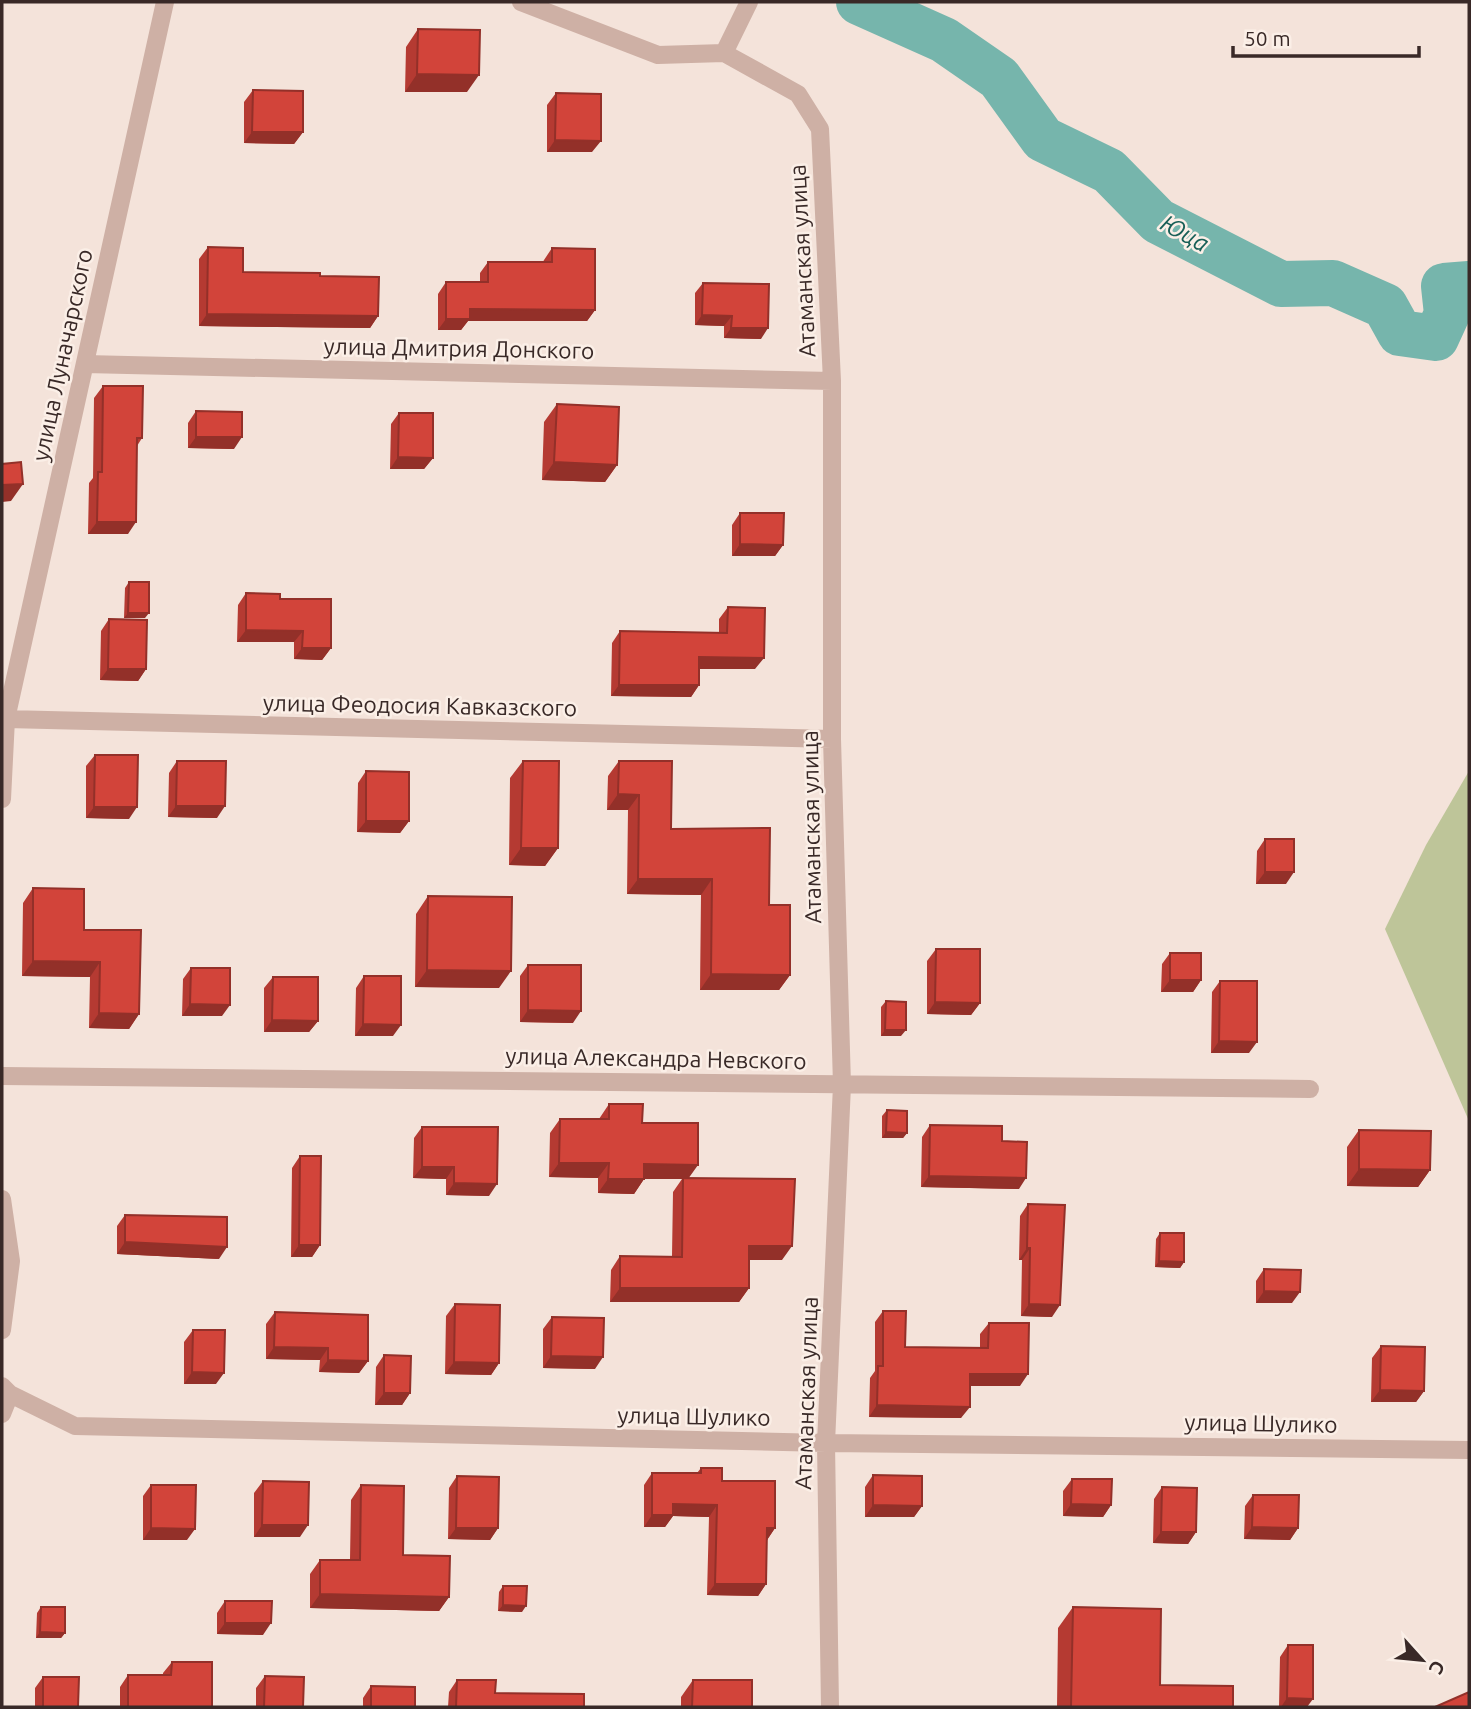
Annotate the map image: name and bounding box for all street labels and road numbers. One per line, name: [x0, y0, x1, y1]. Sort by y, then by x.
street label: Атаманская улица: [784, 164, 820, 358]
street label: улица Луначарского: [27, 247, 97, 463]
street label: улица Дмитрия Донского: [323, 333, 595, 363]
street label: улица Феодосия Кавказского: [263, 690, 577, 720]
street label: Атаманская улица: [797, 730, 825, 924]
street label: улица Александра Невского: [505, 1043, 807, 1073]
street label: Атаманская улица: [790, 1296, 822, 1490]
street label: улица Шулико: [617, 1402, 771, 1430]
street label: улица Шулико: [1184, 1409, 1338, 1437]

